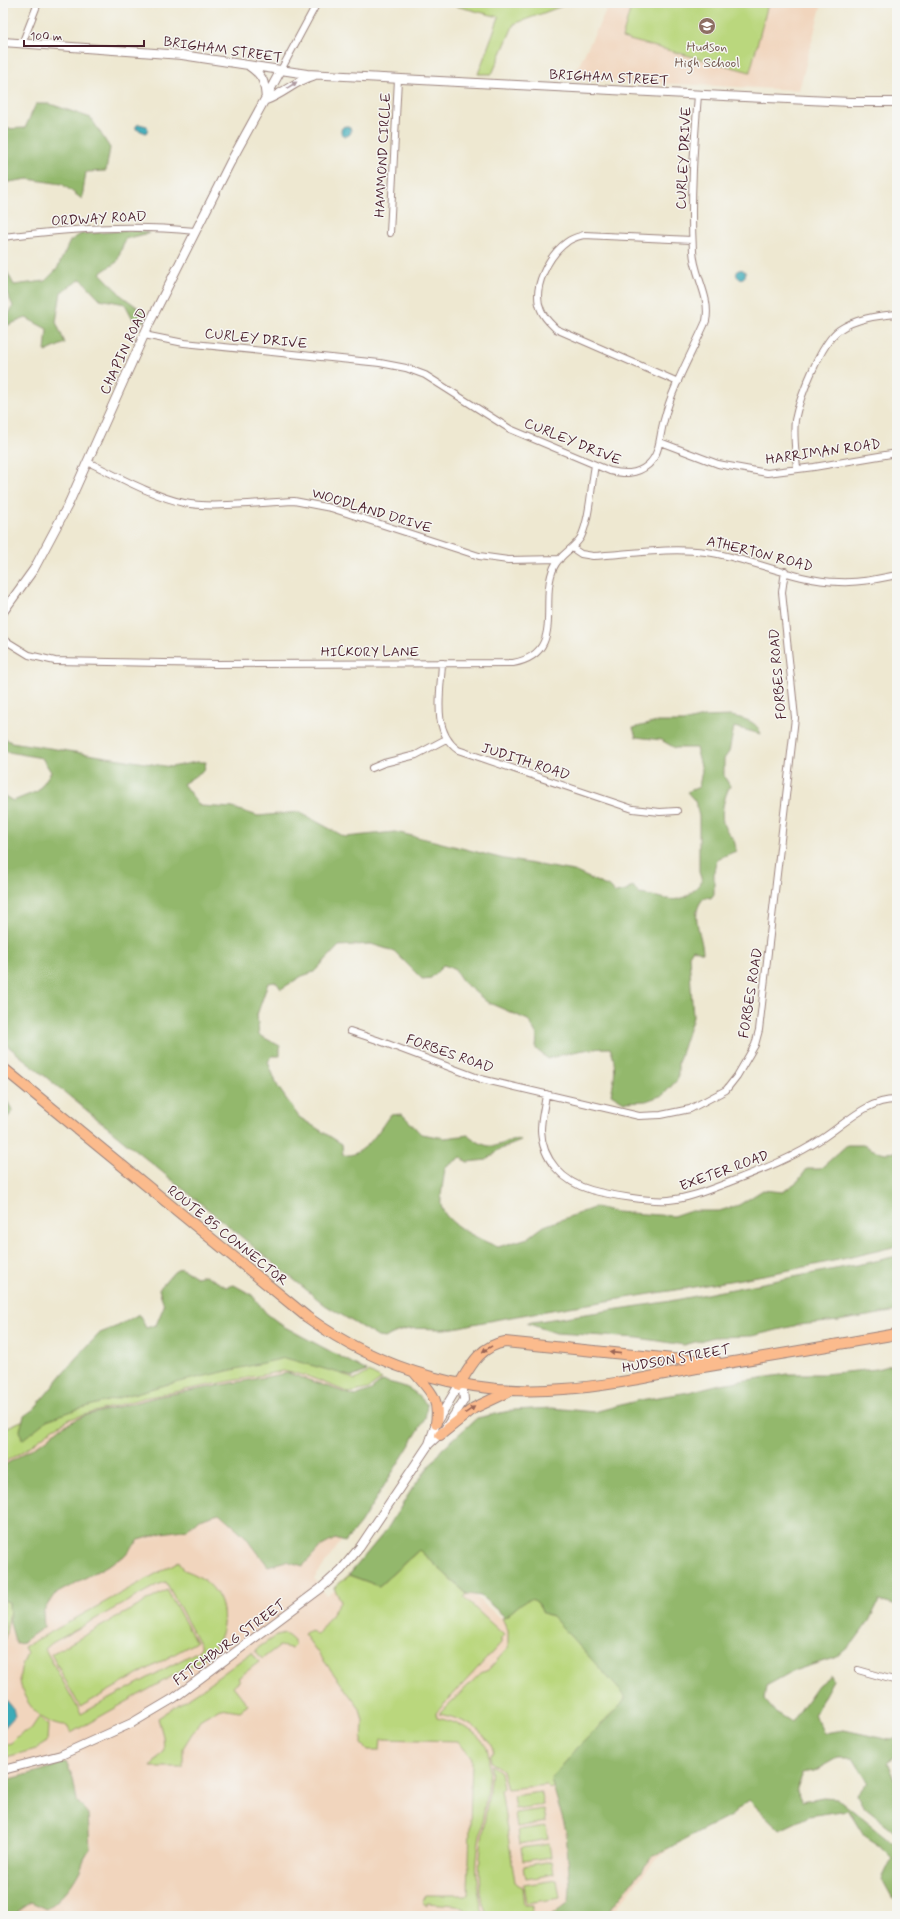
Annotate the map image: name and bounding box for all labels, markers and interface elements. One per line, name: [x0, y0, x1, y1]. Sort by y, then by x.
school or university icon: Hudson High School: [697, 16, 717, 36]
scale bar: [24, 22, 144, 48]
text: 100 m: [30, 29, 62, 45]
street label: BRIGHAM STREET: [162, 33, 283, 67]
place label: Hudson High School: [674, 38, 740, 74]
street label: BRIGHAM STREET: [549, 66, 669, 90]
one-way arrow: [286, 82, 298, 89]
street label: HAMMOND CIRCLE: [371, 92, 395, 218]
street label: CURLEY DRIVE: [672, 106, 696, 210]
street label: ORDWAY ROAD: [51, 208, 147, 230]
street label: CHAPIN ROAD: [96, 305, 152, 398]
street label: CURLEY DRIVE: [204, 325, 308, 353]
street label: CURLEY DRIVE: [521, 414, 624, 470]
street label: HARRIMAN ROAD: [764, 435, 882, 469]
street label: WOODLAND DRIVE: [309, 484, 434, 538]
street label: ATHERTON ROAD: [705, 532, 815, 576]
street label: FORBES ROAD: [765, 628, 791, 720]
street label: HICKORY LANE: [321, 643, 419, 661]
street label: JUDITH ROAD: [479, 739, 572, 785]
street label: FORBES ROAD: [735, 947, 767, 1040]
street label: FORBES ROAD: [404, 1031, 496, 1077]
street label: EXETER ROAD: [677, 1146, 771, 1195]
street label: ROUTE 85 CONNECTOR: [163, 1182, 292, 1290]
street label: HUDSON STREET: [621, 1341, 732, 1377]
one-way arrow: [482, 1345, 492, 1353]
one-way arrow: [609, 1350, 621, 1356]
one-way arrow: [465, 1406, 476, 1414]
street label: FITCHBURG STREET: [170, 1596, 290, 1690]

